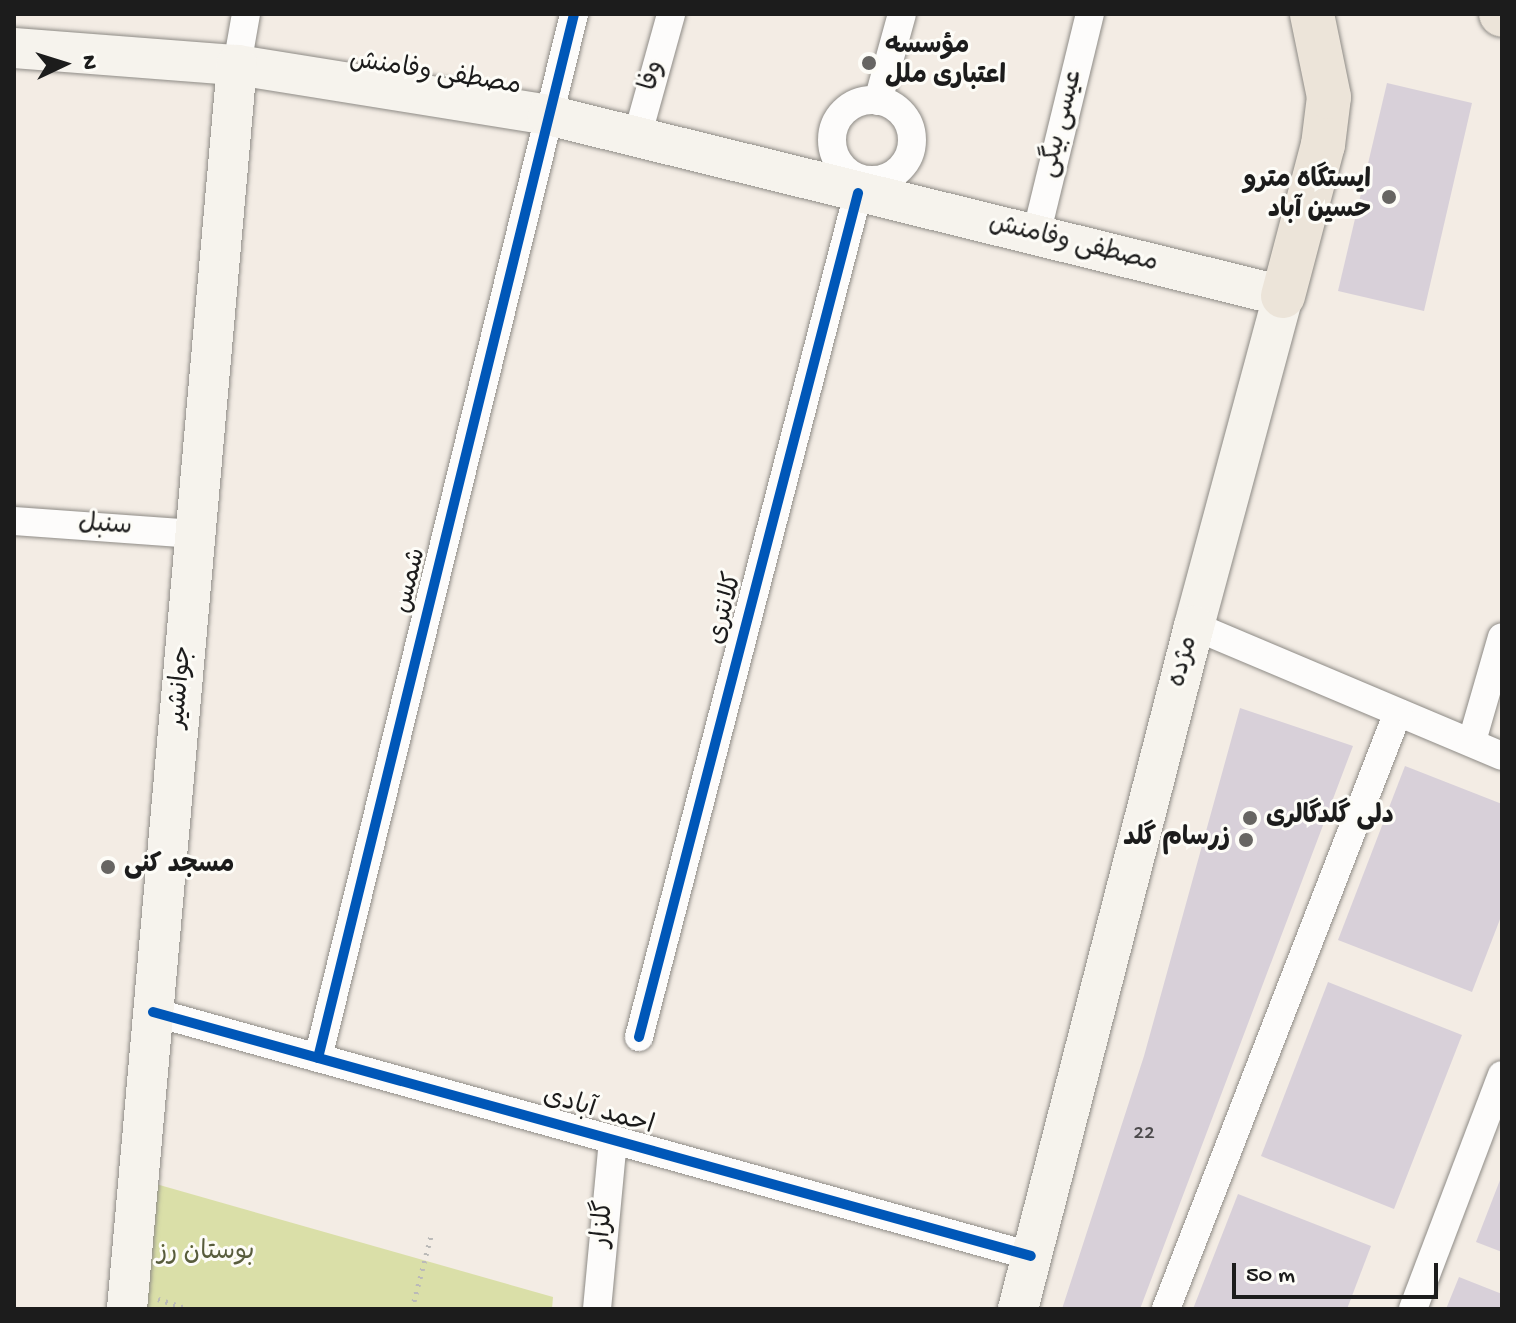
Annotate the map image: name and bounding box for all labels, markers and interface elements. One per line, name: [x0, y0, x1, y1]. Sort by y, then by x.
north arrow: [24, 24, 104, 104]
place label: مؤسسه اعتباری ملل: [885, 32, 1006, 94]
street label: مصطفی وفامنش: [347, 46, 523, 104]
text: N: [74, 54, 101, 70]
marker: مؤسسه اعتباری ملل: [860, 54, 878, 72]
street label: وفا: [635, 58, 673, 94]
street label: عیسی بیگی: [1035, 67, 1091, 181]
place label: ایستگاه مترو حسین آباد: [1243, 166, 1371, 228]
marker: ایستگاه مترو حسین آباد: [1378, 186, 1400, 208]
street label: مصطفی وفامنش: [985, 209, 1161, 281]
street label: سنبل: [77, 510, 133, 544]
street label: شمس: [389, 545, 435, 617]
street label: کلانتری: [702, 570, 752, 648]
street label: مژده: [1163, 633, 1207, 691]
street label: جوانشیر: [163, 645, 201, 729]
place label: دلی گلدگالری: [1266, 802, 1394, 834]
marker: دلی گلدگالری: [1241, 809, 1259, 827]
place label: زرسام گلد: [1123, 824, 1230, 856]
marker: زرسام گلد: [1237, 831, 1255, 849]
place label: مسجد کنی: [124, 851, 234, 883]
marker: مسجد کنی: [99, 858, 117, 876]
street label: احمد آبادی: [539, 1082, 657, 1144]
house number: 22: [1133, 1122, 1155, 1148]
street label: گلزار: [587, 1199, 623, 1249]
park label: بوستان رز: [158, 1238, 254, 1270]
scale bar: [1236, 1247, 1442, 1297]
text: 50 m: [1246, 1262, 1295, 1291]

